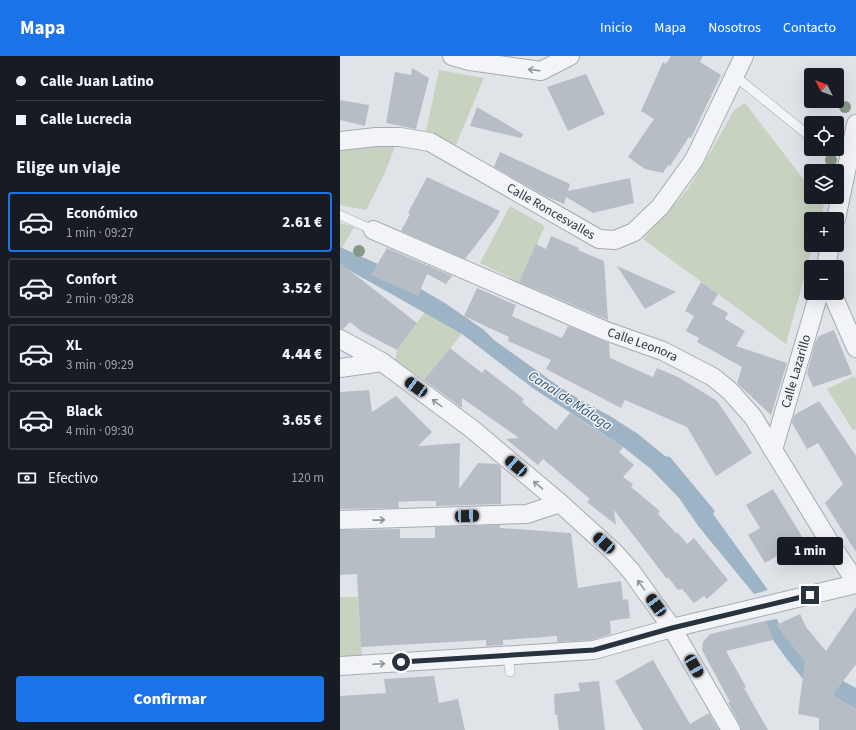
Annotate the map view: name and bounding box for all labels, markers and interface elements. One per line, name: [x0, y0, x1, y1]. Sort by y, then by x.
text: Mapa: [20, 15, 65, 42]
text: Inicio: [600, 18, 632, 38]
text: Mapa: [654, 18, 686, 38]
text: Nosotros: [708, 18, 761, 38]
text: Contacto: [783, 18, 836, 38]
one-way arrow: [528, 66, 541, 74]
north arrow: [804, 68, 844, 108]
map controls: [804, 68, 844, 300]
text: Calle Juan Latino: [40, 71, 154, 92]
text: Calle Lucrecia: [40, 109, 132, 130]
button: locate: [804, 116, 844, 156]
text: Elige un viaje: [16, 155, 121, 180]
button: layers: [804, 164, 844, 204]
street label: Calle Roncesvalles: [503, 179, 599, 244]
text: Económico: [66, 203, 138, 224]
icon: car: [18, 204, 54, 240]
text: 2.61 €: [282, 212, 322, 233]
button: +: [804, 212, 844, 252]
text: 1 min · 09:27: [66, 224, 134, 242]
button: −: [804, 260, 844, 300]
text: Confort: [66, 269, 117, 290]
icon: car: [18, 270, 54, 306]
text: 3.52 €: [282, 278, 322, 299]
text: 2 min · 09:28: [66, 290, 134, 308]
street label: Calle Leonora: [605, 323, 681, 366]
street label: Calle Lazarillo: [777, 332, 815, 410]
text: XL: [66, 335, 82, 356]
icon: car: [18, 336, 54, 372]
text: 4.44 €: [282, 344, 322, 365]
text: 3 min · 09:29: [66, 356, 134, 374]
water label: Canal de Málaga: [524, 366, 616, 436]
car: [403, 375, 429, 399]
one-way arrow: [432, 399, 443, 407]
text: Black: [66, 401, 103, 422]
icon: car: [18, 402, 54, 438]
text: 3.65 €: [282, 410, 322, 431]
text: 4 min · 09:30: [66, 422, 134, 440]
car: [503, 454, 529, 478]
icon: cash: [16, 467, 38, 489]
text: Efectivo: [48, 468, 98, 489]
text: 120 m: [291, 469, 324, 487]
one-way arrow: [533, 480, 543, 489]
car: [455, 510, 479, 522]
one-way arrow: [372, 516, 385, 523]
car: [591, 531, 617, 555]
callout: 1 min: [777, 537, 843, 565]
text: 1 min: [794, 542, 826, 560]
one-way arrow: [637, 580, 645, 591]
route end: [801, 586, 819, 604]
car: [644, 592, 668, 618]
route start: [392, 653, 410, 671]
car: [683, 653, 705, 679]
one-way arrow: [372, 660, 385, 667]
button: Confirmar: [16, 676, 324, 722]

